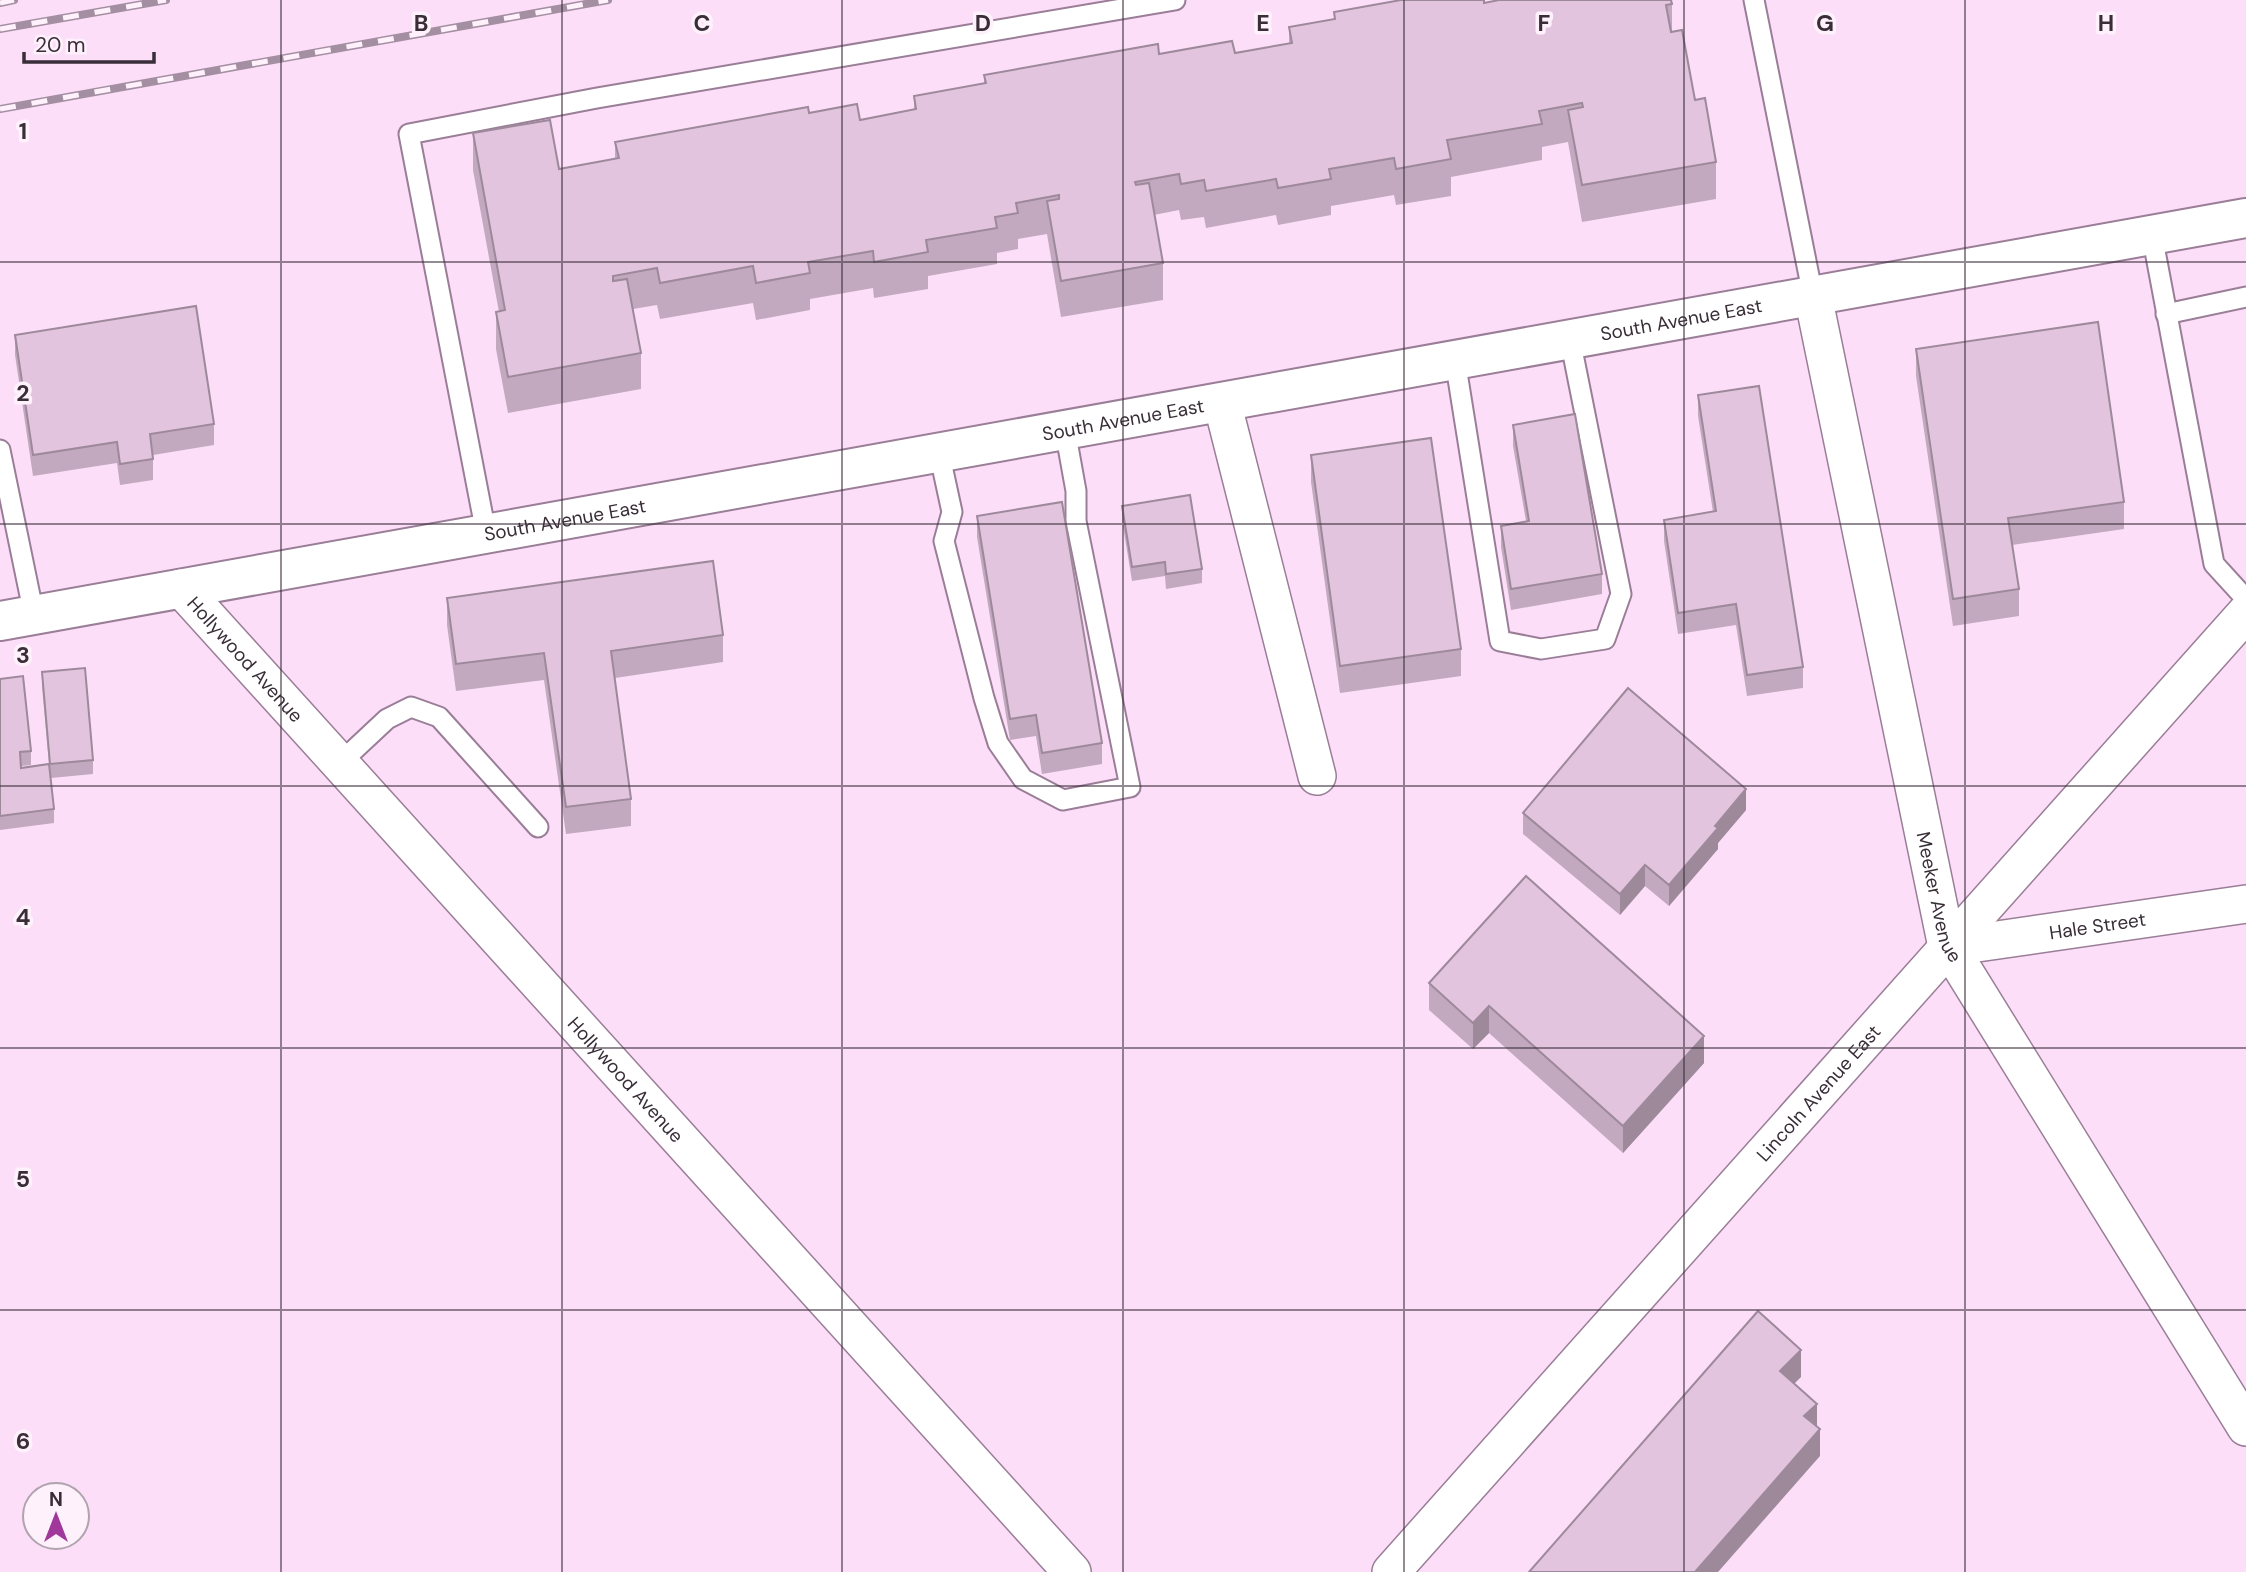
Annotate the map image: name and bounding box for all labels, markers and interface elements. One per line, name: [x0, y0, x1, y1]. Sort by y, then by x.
text: B: [414, 8, 428, 38]
text: C: [694, 8, 710, 38]
text: D: [975, 8, 991, 38]
text: E: [1256, 8, 1270, 38]
text: F: [1538, 8, 1551, 38]
text: G: [1816, 8, 1834, 38]
text: H: [2098, 8, 2114, 38]
scale bar: [24, 21, 154, 65]
text: 20 m: [35, 31, 86, 59]
text: 1: [19, 116, 27, 146]
street label: South Avenue East: [1598, 293, 1764, 346]
text: 2: [16, 378, 30, 408]
street label: South Avenue East: [1040, 393, 1206, 446]
street label: South Avenue East: [482, 493, 648, 546]
street label: Hollywood Avenue: [182, 591, 309, 727]
text: 3: [16, 640, 30, 670]
street label: Meeker Avenue: [1911, 829, 1968, 967]
text: 4: [16, 902, 31, 932]
street label: Hale Street: [2048, 906, 2147, 945]
street label: Hollywood Avenue: [563, 1011, 690, 1148]
street label: Lincoln Avenue East: [1751, 1019, 1886, 1166]
text: 5: [16, 1164, 30, 1194]
text: 6: [16, 1426, 30, 1456]
north arrow: [21, 1481, 91, 1551]
text: N: [49, 1487, 63, 1512]

